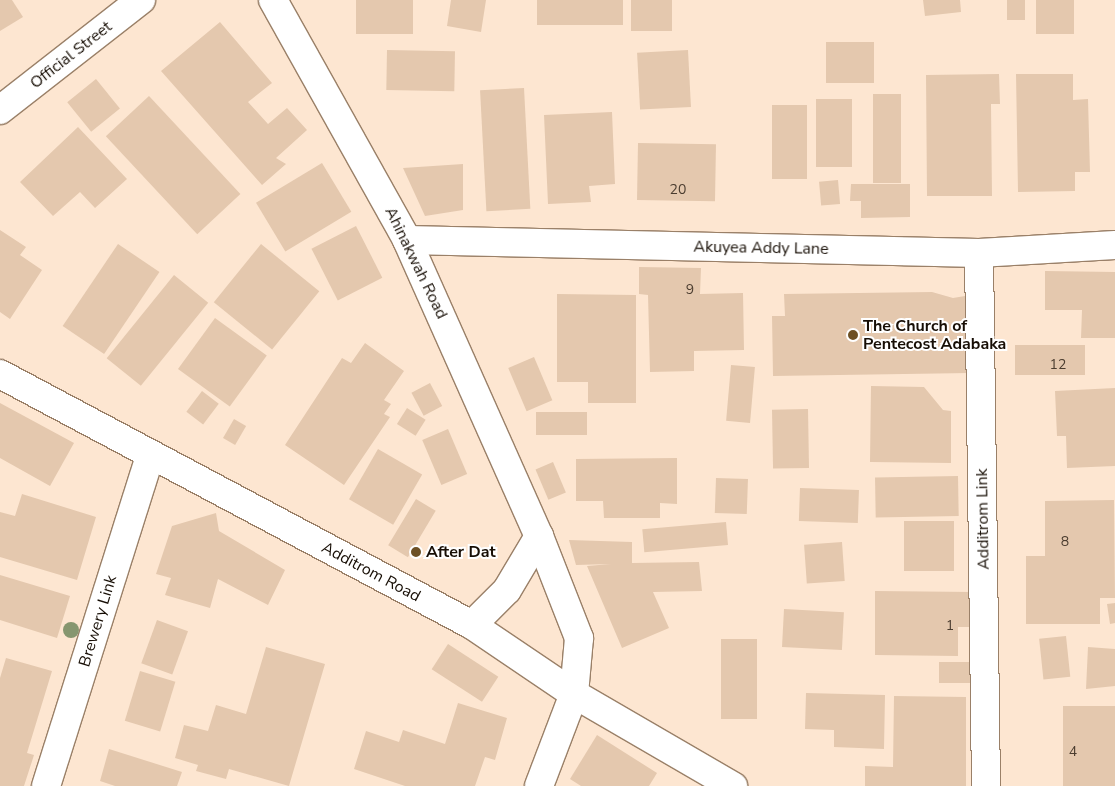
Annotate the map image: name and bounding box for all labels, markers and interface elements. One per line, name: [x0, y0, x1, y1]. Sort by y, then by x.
street label: Official Street: [26, 17, 116, 93]
house number: 20: [670, 182, 686, 198]
street label: Ahinakwah Road: [381, 204, 451, 322]
street label: Akuyea Addy Lane: [693, 237, 829, 259]
house number: 9: [686, 282, 694, 298]
place label: The Church of Pentecost Adabaka: [863, 316, 1006, 354]
marker: The Church of Pentecost Adabaka: [847, 329, 859, 341]
house number: 12: [1050, 357, 1066, 373]
street label: Additrom Link: [973, 468, 993, 570]
house number: 8: [1061, 534, 1069, 550]
street label: Additrom Road: [318, 538, 424, 606]
place label: After Dat: [426, 542, 496, 562]
marker: After Dat: [410, 546, 422, 558]
street label: Brewery Link: [75, 573, 121, 669]
house number: 1: [946, 618, 954, 634]
house number: 4: [1069, 744, 1077, 760]

